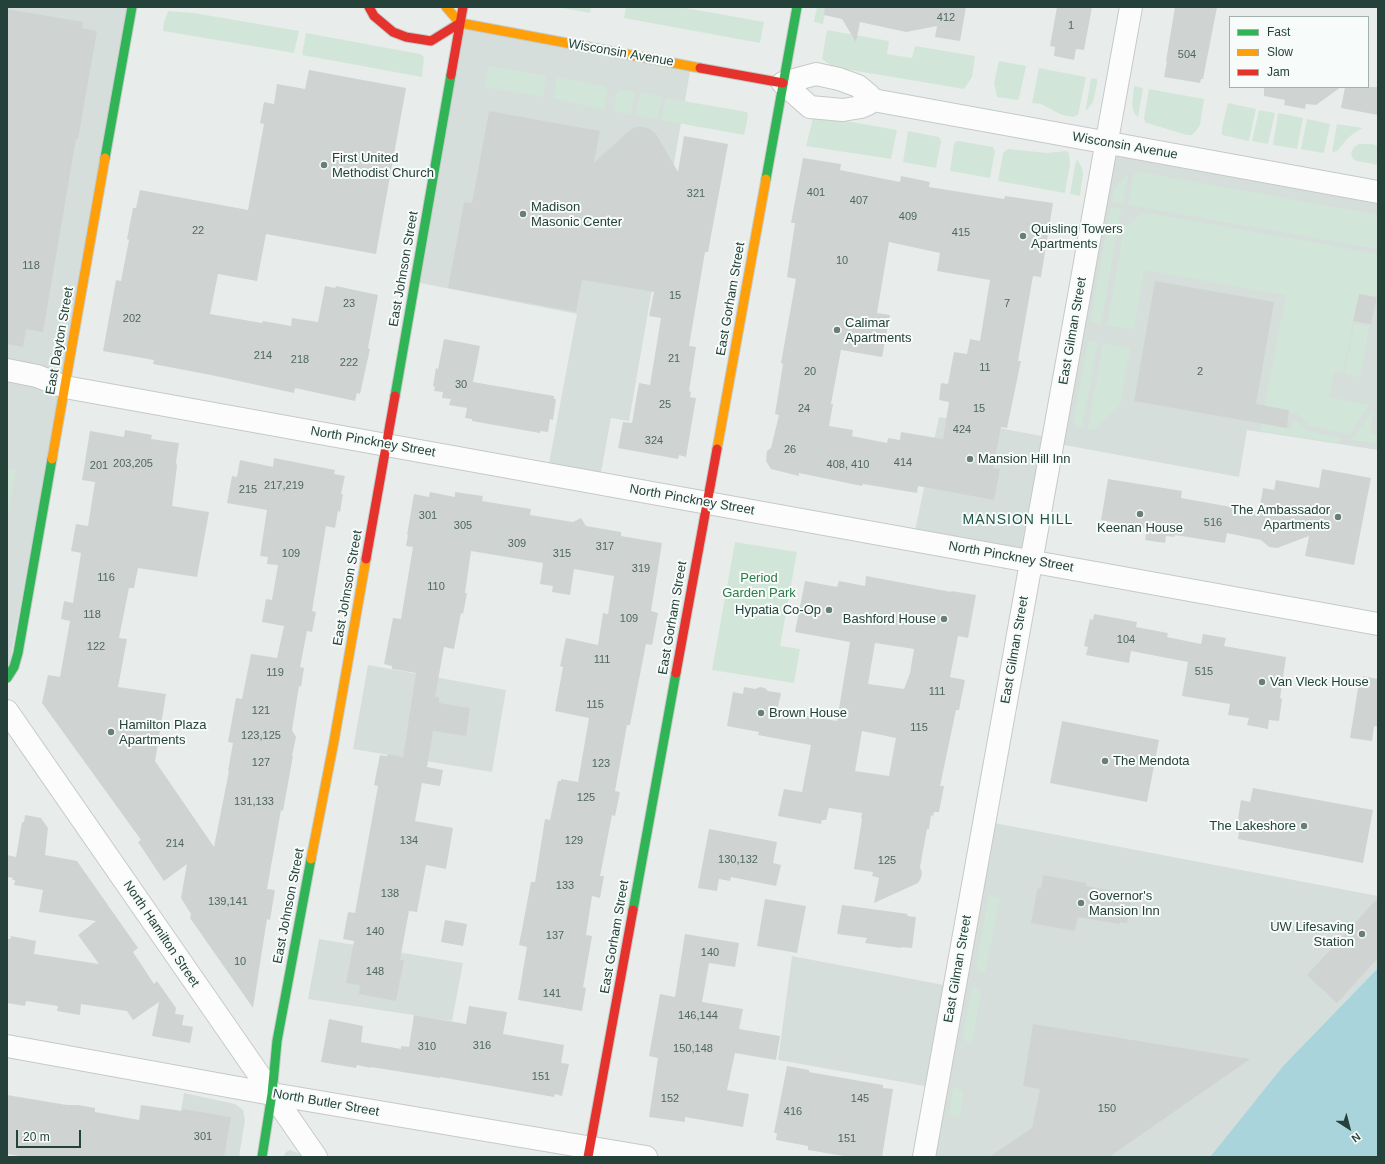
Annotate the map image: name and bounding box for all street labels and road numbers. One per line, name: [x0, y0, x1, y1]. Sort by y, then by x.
street label: Wisconsin Avenue: [567, 36, 675, 70]
street label: Wisconsin Avenue: [1071, 129, 1179, 163]
street label: East Johnson Street: [386, 210, 422, 328]
street label: East Gorham Street: [713, 241, 749, 357]
street label: East Gilman Street: [1056, 276, 1090, 386]
street label: East Dayton Street: [43, 286, 77, 396]
street label: North Pinckney Street: [309, 423, 437, 461]
street label: North Pinckney Street: [628, 481, 756, 519]
street label: East Johnson Street: [330, 529, 366, 647]
street label: North Pinckney Street: [947, 538, 1075, 576]
street label: East Gorham Street: [655, 560, 691, 676]
street label: East Gilman Street: [998, 595, 1032, 705]
street label: East Johnson Street: [270, 847, 308, 965]
street label: North Hamilton Street: [120, 878, 202, 990]
street label: East Gorham Street: [597, 879, 633, 995]
street label: East Gilman Street: [941, 914, 975, 1024]
street label: North Butler Street: [272, 1086, 380, 1120]

